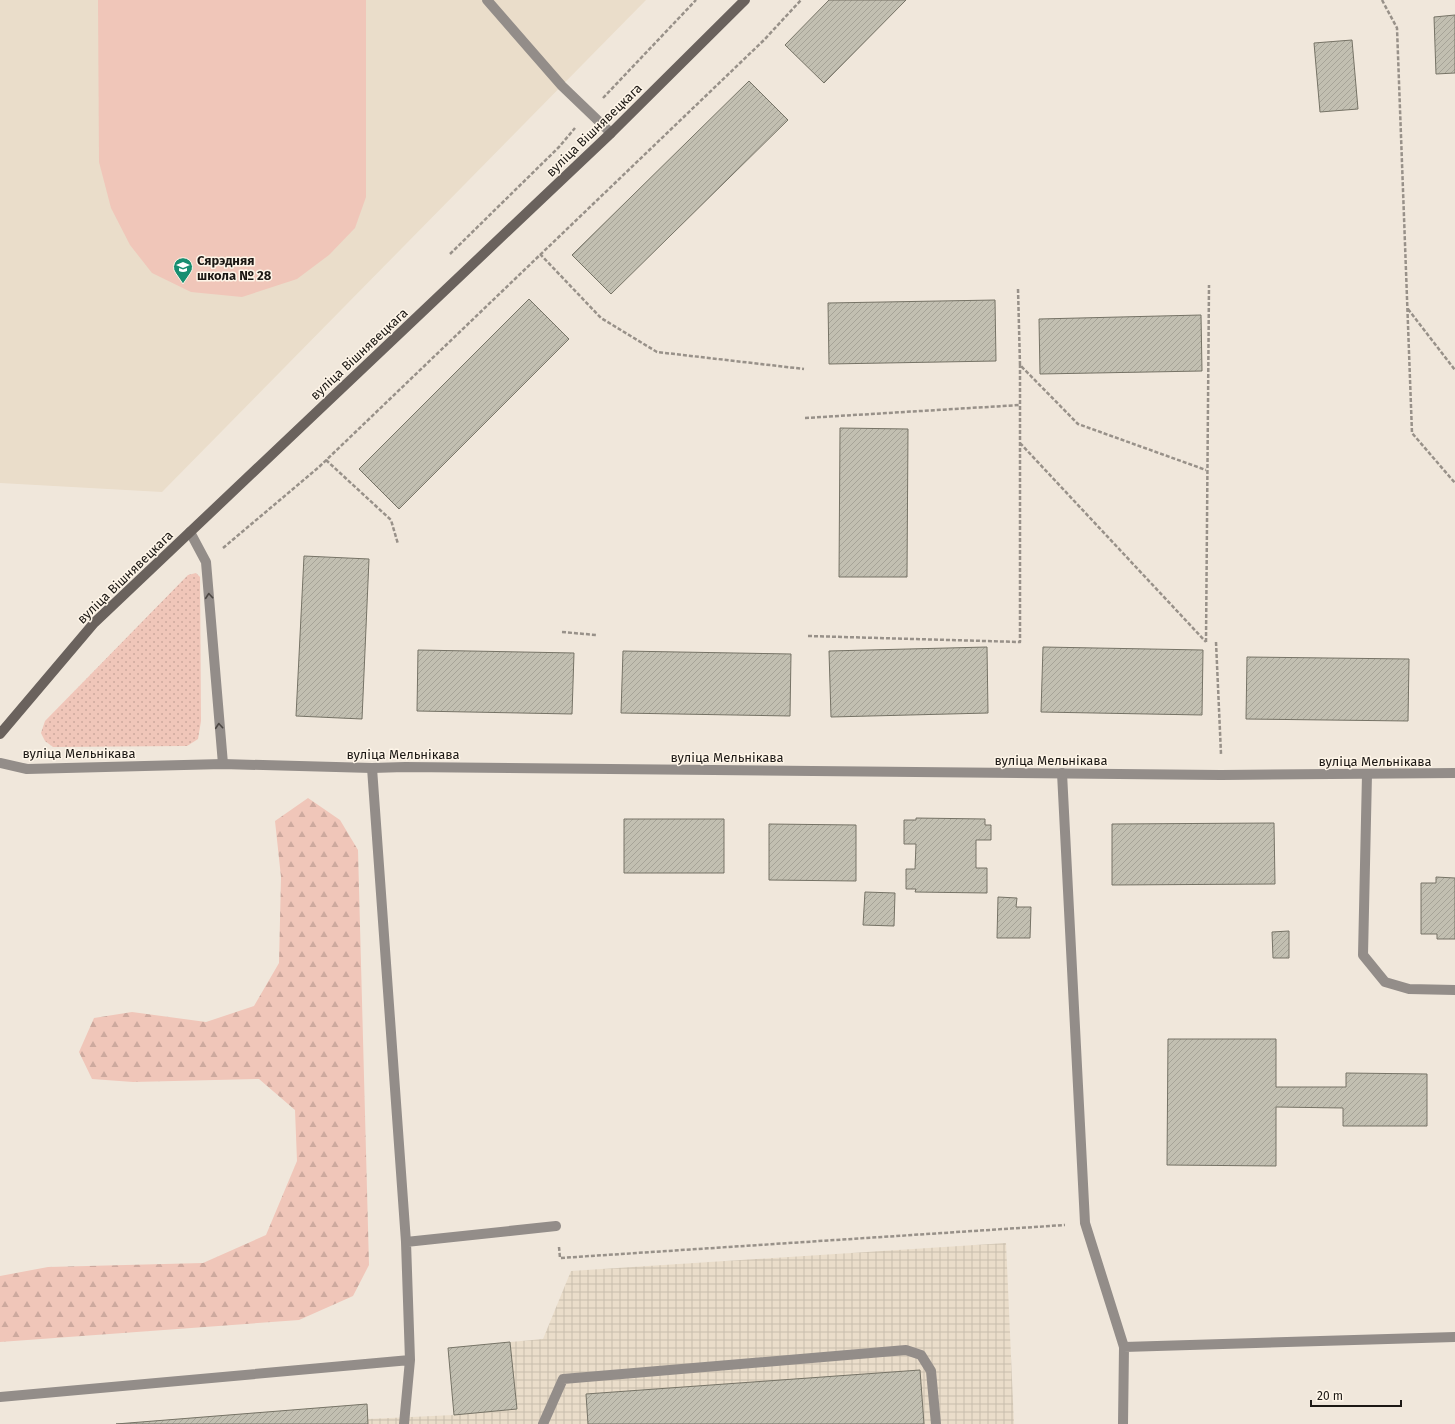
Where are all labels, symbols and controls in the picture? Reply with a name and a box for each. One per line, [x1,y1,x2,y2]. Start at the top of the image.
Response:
street label: вуліца Вішнявецкага [543,80,645,180]
place label: Сярэдняя школа № 28 [197,253,272,283]
school or university icon: Сярэдняя школа № 28 [172,256,194,284]
street label: вуліца Вішнявецкага [307,305,411,403]
street label: вуліца Вішнявецкага [74,527,176,627]
one-way arrow [204,593,213,599]
one-way arrow [215,722,224,729]
street label: вуліца Мельнікава [22,746,136,761]
street label: вуліца Мельнікава [346,747,460,762]
street label: вуліца Мельнікава [670,750,784,765]
street label: вуліца Мельнікава [994,753,1108,768]
street label: вуліца Мельнікава [1318,754,1432,769]
scale bar [1311,1382,1401,1408]
text: 20 m [1317,1389,1343,1403]

